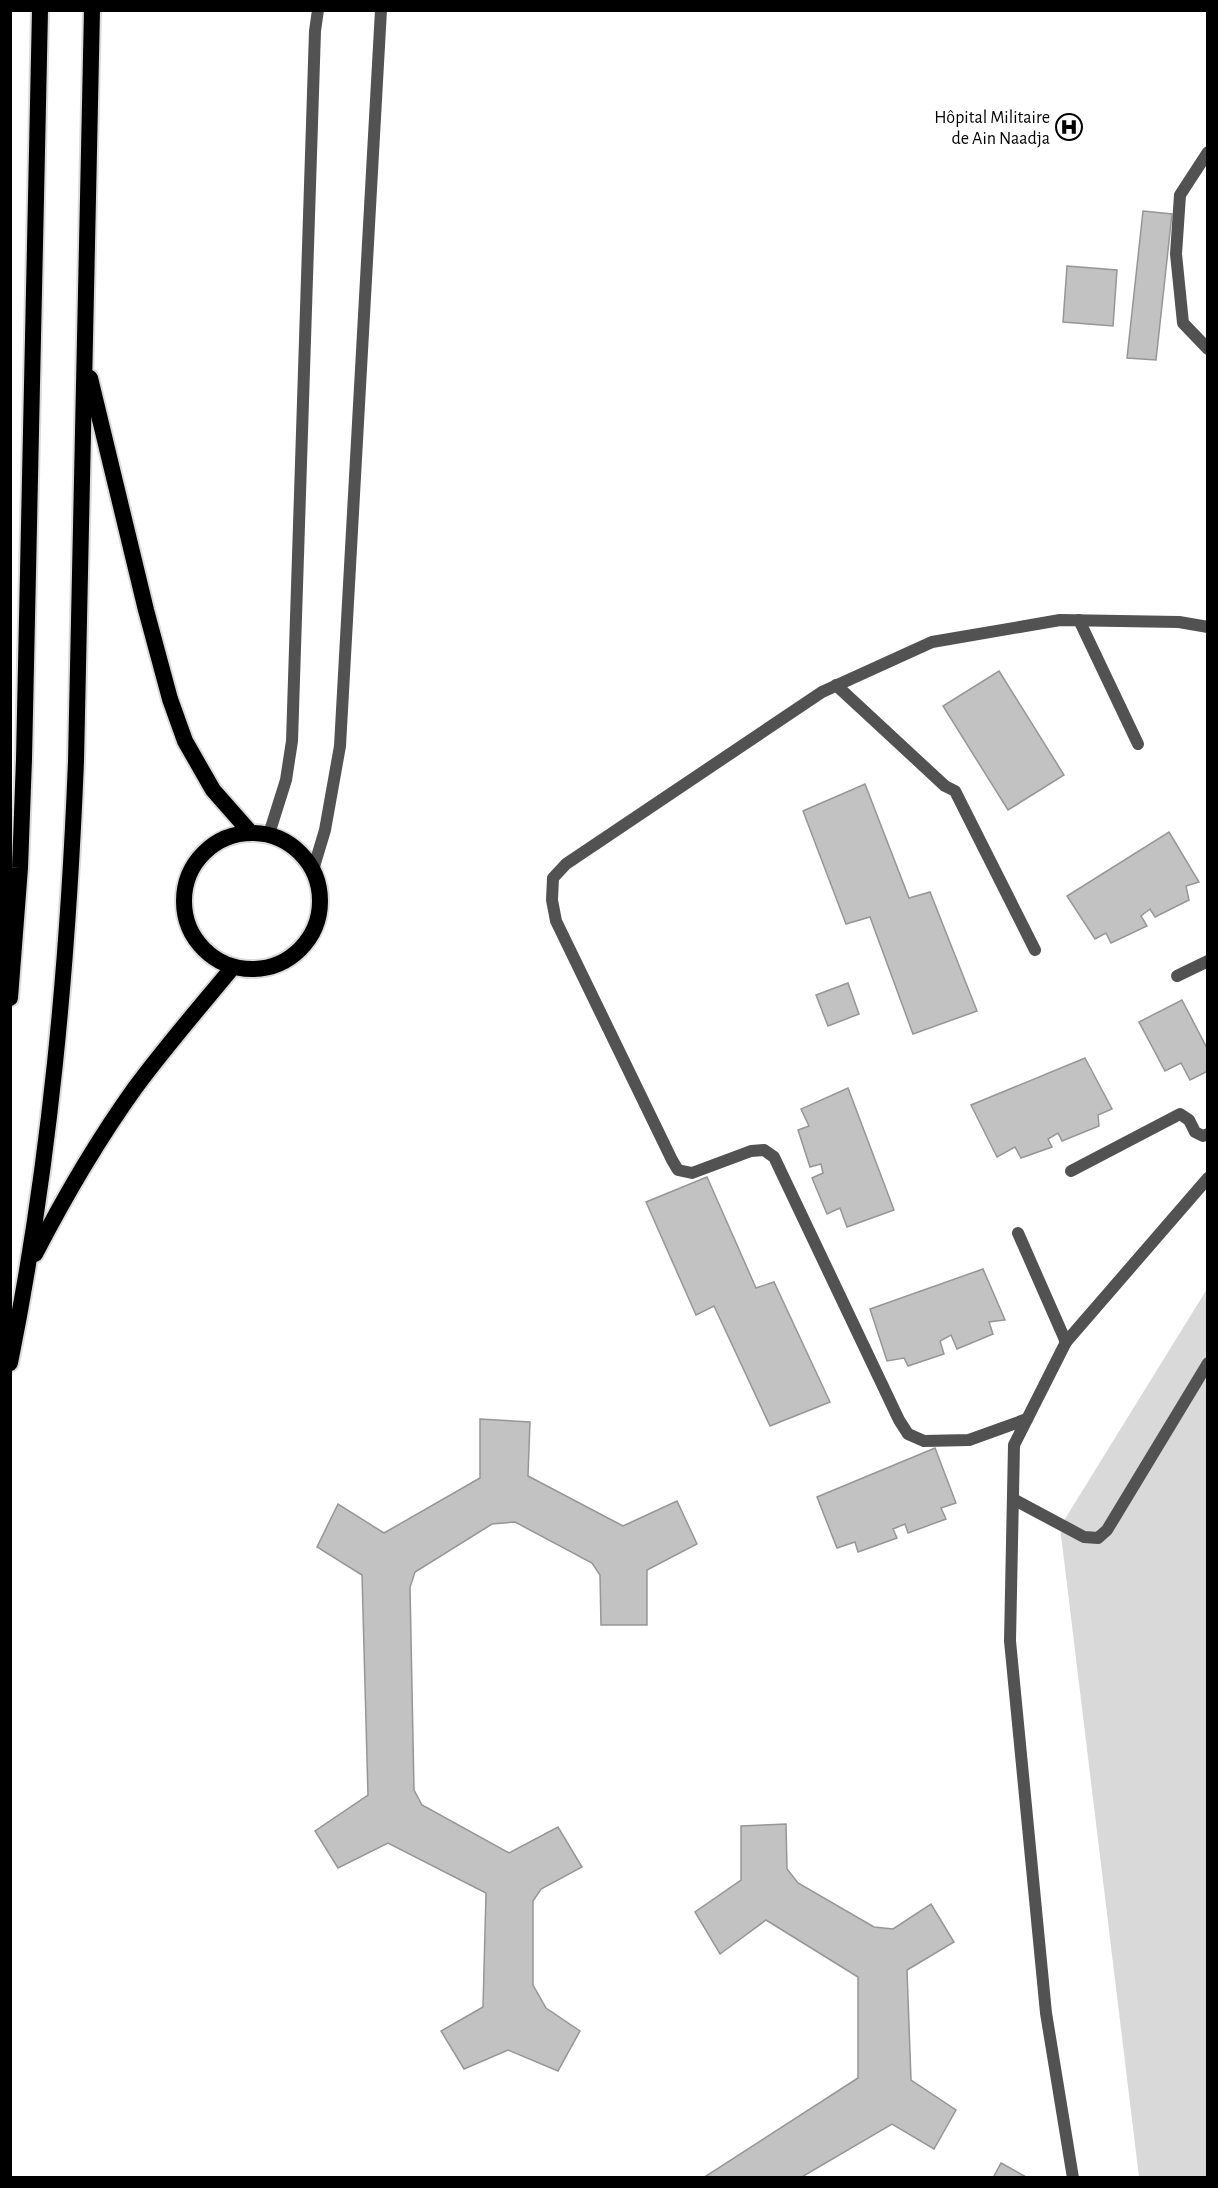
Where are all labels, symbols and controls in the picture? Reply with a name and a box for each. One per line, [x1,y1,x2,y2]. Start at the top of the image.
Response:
place label: Hôpital Militaire de Ain Naadja [934,109,1050,148]
hospital icon: Hôpital Militaire de Ain Naadja [1054,112,1084,142]

